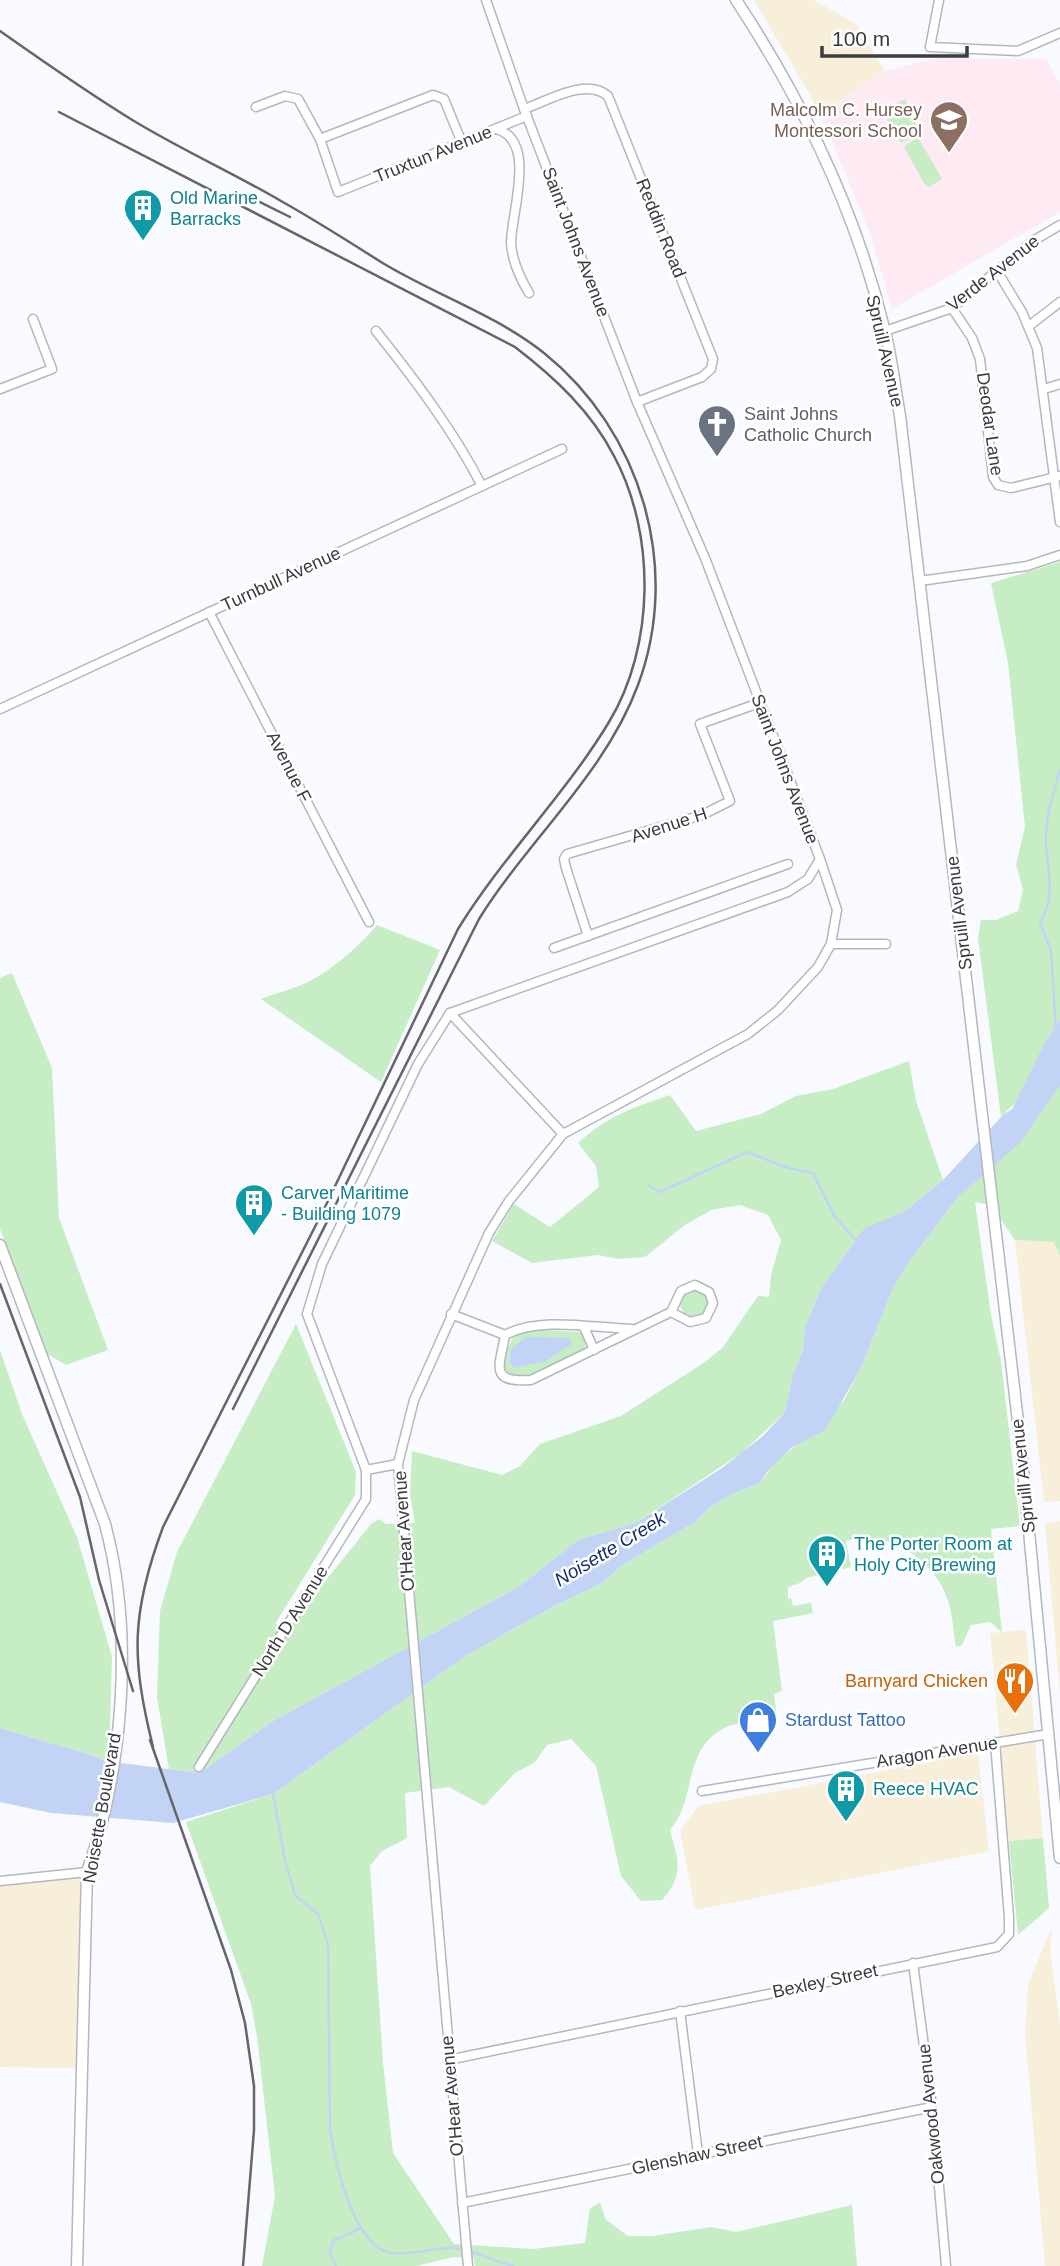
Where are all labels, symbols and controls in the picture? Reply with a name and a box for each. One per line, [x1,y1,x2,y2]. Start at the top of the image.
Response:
scale bar [822,14,967,58]
text: 100 m [832,27,890,50]
school or university icon: Malcolm C. Hursey Montessori School [928,99,970,154]
place label: Malcolm C. Hursey Montessori School [770,100,922,141]
street label: Truxtun Avenue [371,121,495,187]
street label: Saint Johns Avenue [538,164,614,320]
street label: Reddin Road [632,176,690,280]
building icon: Old Marine Barracks [122,187,164,242]
place label: Old Marine Barracks [170,188,258,229]
street label: Verde Avenue [943,231,1043,315]
street label: Spruill Avenue [862,293,908,409]
street label: Deodar Lane [973,371,1007,477]
church icon: Saint Johns Catholic Church [696,403,738,458]
place label: Saint Johns Catholic Church [744,404,872,445]
street label: Turnbull Avenue [218,543,344,615]
street label: Saint Johns Avenue [747,691,823,847]
street label: Avenue F [263,728,315,806]
street label: Avenue H [628,803,710,847]
street label: Spruill Avenue [942,855,976,971]
building icon: Carver Maritime - Building 1079 [233,1182,275,1237]
place label: Carver Maritime - Building 1079 [281,1183,409,1224]
street label: Spruill Avenue [1007,1418,1039,1534]
street label: O'Hear Avenue [390,1470,418,1592]
water label: Noisette Creek [551,1507,671,1590]
building icon: The Porter Room at Holy City Brewing [806,1533,848,1588]
place label: The Porter Room at Holy City Brewing [854,1534,1012,1575]
street label: North D Avenue [248,1562,332,1680]
restaurant icon: Barnyard Chicken [994,1660,1036,1715]
place label: Barnyard Chicken [845,1671,988,1691]
shop icon: Stardust Tattoo [737,1699,779,1754]
place label: Stardust Tattoo [785,1710,906,1730]
street label: Noisette Boulevard [79,1731,125,1885]
street label: Aragon Avenue [875,1733,999,1771]
building icon: Reece HVAC [825,1768,867,1823]
place label: Reece HVAC [873,1779,979,1799]
street label: Bexley Street [771,1960,879,2002]
street label: O'Hear Avenue [437,2035,467,2157]
street label: Oakwood Avenue [914,2043,948,2185]
street label: Glenshaw Street [630,2131,764,2179]

